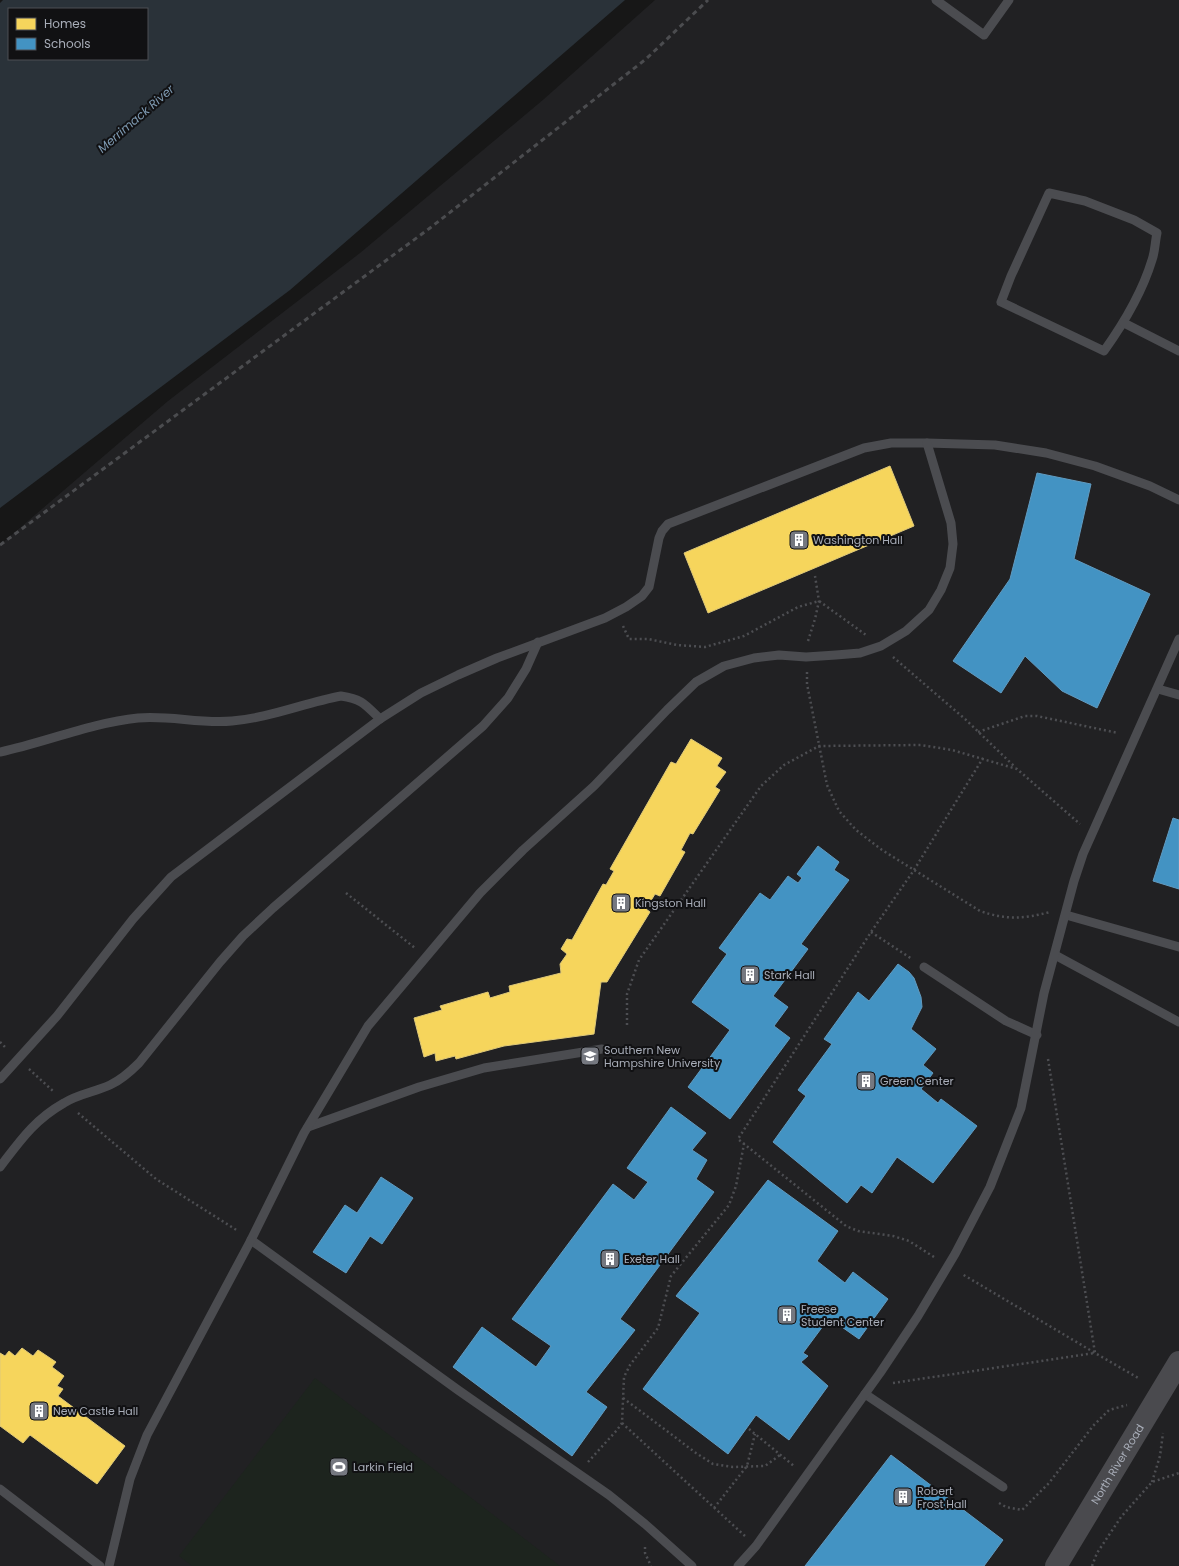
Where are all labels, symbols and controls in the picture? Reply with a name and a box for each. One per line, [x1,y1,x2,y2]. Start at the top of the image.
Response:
legend [8,8,148,60]
text: Homes [44,15,86,32]
text: Schools [44,35,91,52]
water label: Merrimack River [94,80,178,157]
building icon: Washington Hall [788,529,810,551]
place label: Washington Hall [813,532,903,548]
building icon: Kingston Hall [610,892,632,914]
place label: Kingston Hall [635,895,706,911]
building icon: Stark Hall [739,964,761,986]
place label: Stark Hall [764,967,815,983]
place label: Southern New Hampshire University [604,1042,721,1071]
school or university icon: Southern New Hampshire University [579,1045,601,1067]
building icon: Green Center [855,1070,877,1092]
place label: Green Center [880,1073,954,1089]
building icon: Exeter Hall [599,1248,621,1270]
place label: Exeter Hall [624,1251,680,1267]
place label: Freese Student Center [801,1301,884,1330]
building icon: Freese Student Center [776,1304,798,1326]
building icon: New Castle Hall [28,1400,50,1422]
place label: New Castle Hall [53,1403,138,1419]
street label: North River Road [1087,1421,1148,1507]
sports icon: Larkin Field [328,1456,350,1478]
place label: Larkin Field [353,1459,413,1475]
place label: Robert Frost Hall [917,1483,967,1512]
building icon: Robert Frost Hall [892,1486,914,1508]

